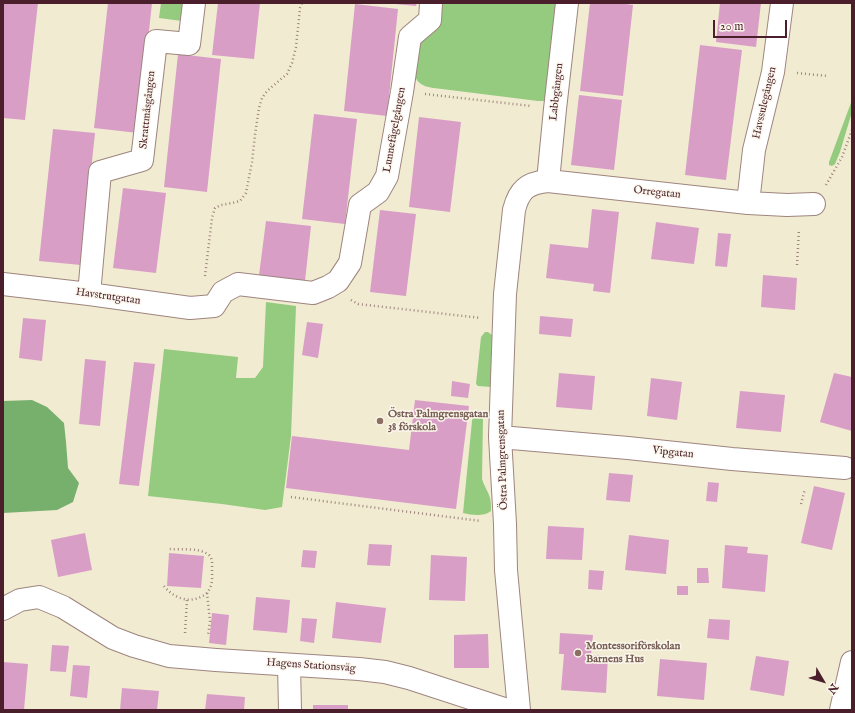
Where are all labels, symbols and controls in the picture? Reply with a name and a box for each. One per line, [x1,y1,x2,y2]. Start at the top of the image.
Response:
scale bar [715,12,789,38]
text: 20 m [720,19,743,34]
street label: Labbgången [547,63,567,121]
street label: Havssulegången [750,66,780,140]
street label: Skrattmåsgången [137,70,159,150]
street label: Lunnefågelgången [381,86,409,174]
street label: Orregatan [633,184,681,202]
street label: Havstrutgatan [75,286,141,308]
place label: Östra Palmgrensgatan 38 förskola [388,408,488,434]
street label: Östra Palmgrensgatan [495,410,511,510]
marker: Östra Palmgrensgatan 38 förskola [375,416,385,426]
street label: Vipgatan [652,444,694,462]
place label: Montessoriförskolan Barnens Hus [586,640,680,666]
marker: Montessoriförskolan Barnens Hus [573,648,583,658]
street label: Hagens Stationsväg [266,656,356,676]
north arrow [803,661,843,701]
text: N [824,680,841,696]

